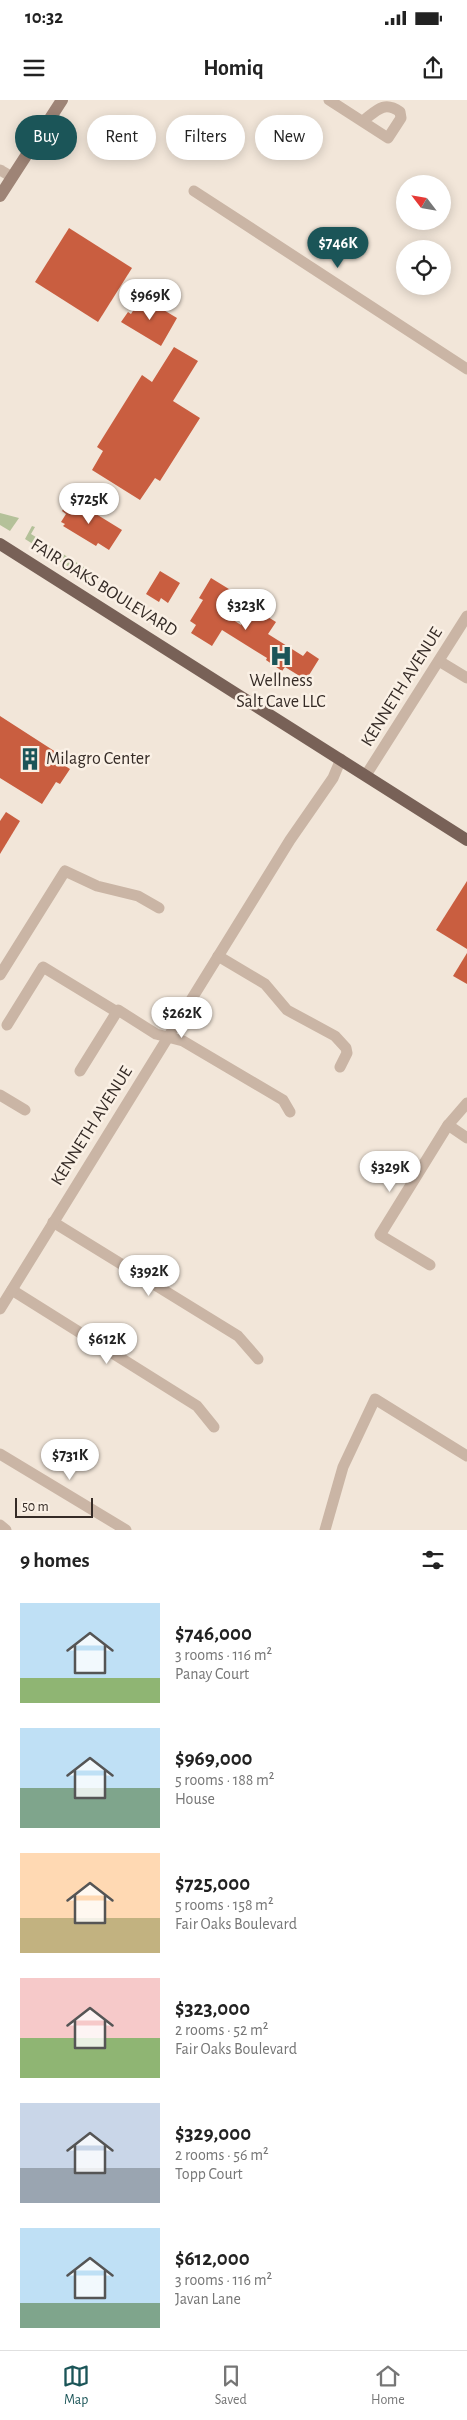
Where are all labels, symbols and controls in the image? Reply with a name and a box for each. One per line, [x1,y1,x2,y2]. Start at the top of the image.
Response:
text: 10:32 [25,8,63,27]
icon: menu [20,54,48,82]
icon: share [419,54,447,82]
text: Homiq [203,57,264,79]
chip: Buy [15,115,77,160]
chip: Rent [87,115,156,160]
chip: Filters [166,115,245,160]
chip: New [255,115,323,160]
north arrow [396,175,451,230]
map controls [396,175,451,295]
pin: $746K [303,226,373,269]
text: $746K [318,235,358,251]
button: locate [396,240,451,295]
pin: $969K [115,278,185,321]
text: $969K [130,287,170,303]
pin: $725K [54,482,124,525]
text: $725K [70,491,108,507]
street label: FAIR OAKS BOULEVARD [28,536,180,640]
pin: $323K [211,588,281,631]
text: $323K [227,597,265,613]
street label: KENNETH AVENUE [358,624,446,750]
hospital icon: Wellness Salt Cave LLC [268,643,294,669]
place label: Wellness Salt Cave LLC [236,672,326,711]
building icon: Milagro Center [17,746,43,772]
place label: Milagro Center [46,750,150,768]
pin: $262K [147,996,217,1039]
text: $262K [162,1005,202,1021]
street label: KENNETH AVENUE [48,1063,136,1189]
pin: $329K [355,1150,425,1193]
text: $329K [371,1159,409,1175]
pin: $392K [114,1254,184,1297]
text: $392K [130,1263,168,1279]
pin: $612K [72,1322,142,1365]
text: $612K [88,1331,126,1347]
pin: $731K [35,1438,105,1481]
text: $731K [52,1447,88,1463]
scale bar [15,1495,92,1518]
text: 50 m [22,1500,49,1514]
icon: filters [419,1546,447,1574]
text: 9 homes [20,1550,90,1571]
icon: home [60,1623,120,1683]
text: $746,000 [175,1623,252,1644]
text: 3 rooms · 116 m² [175,1647,272,1663]
text: Panay Court [175,1666,249,1682]
icon: home [60,1748,120,1808]
text: $969,000 [175,1748,253,1769]
text: 5 rooms · 188 m² [175,1772,274,1788]
text: House [175,1791,215,1807]
icon: home [60,1873,120,1933]
text: $725,000 [175,1873,250,1894]
text: 5 rooms · 158 m² [175,1897,274,1913]
text: Fair Oaks Boulevard [175,1916,297,1932]
icon: home [60,1998,120,2058]
text: $323,000 [175,1998,250,2019]
text: 2 rooms · 52 m² [175,2022,268,2038]
text: Fair Oaks Boulevard [175,2041,297,2057]
icon: home [60,2123,120,2183]
text: $329,000 [175,2123,251,2144]
text: 2 rooms · 56 m² [175,2147,269,2163]
text: Topp Court [175,2166,243,2182]
icon: home [60,2248,120,2308]
text: $612,000 [175,2248,250,2269]
text: 3 rooms · 116 m² [175,2272,272,2288]
text: Javan Lane [175,2291,241,2307]
tab: Map [62,2362,90,2409]
tab: Saved [215,2362,247,2409]
tab: Home [371,2362,405,2409]

